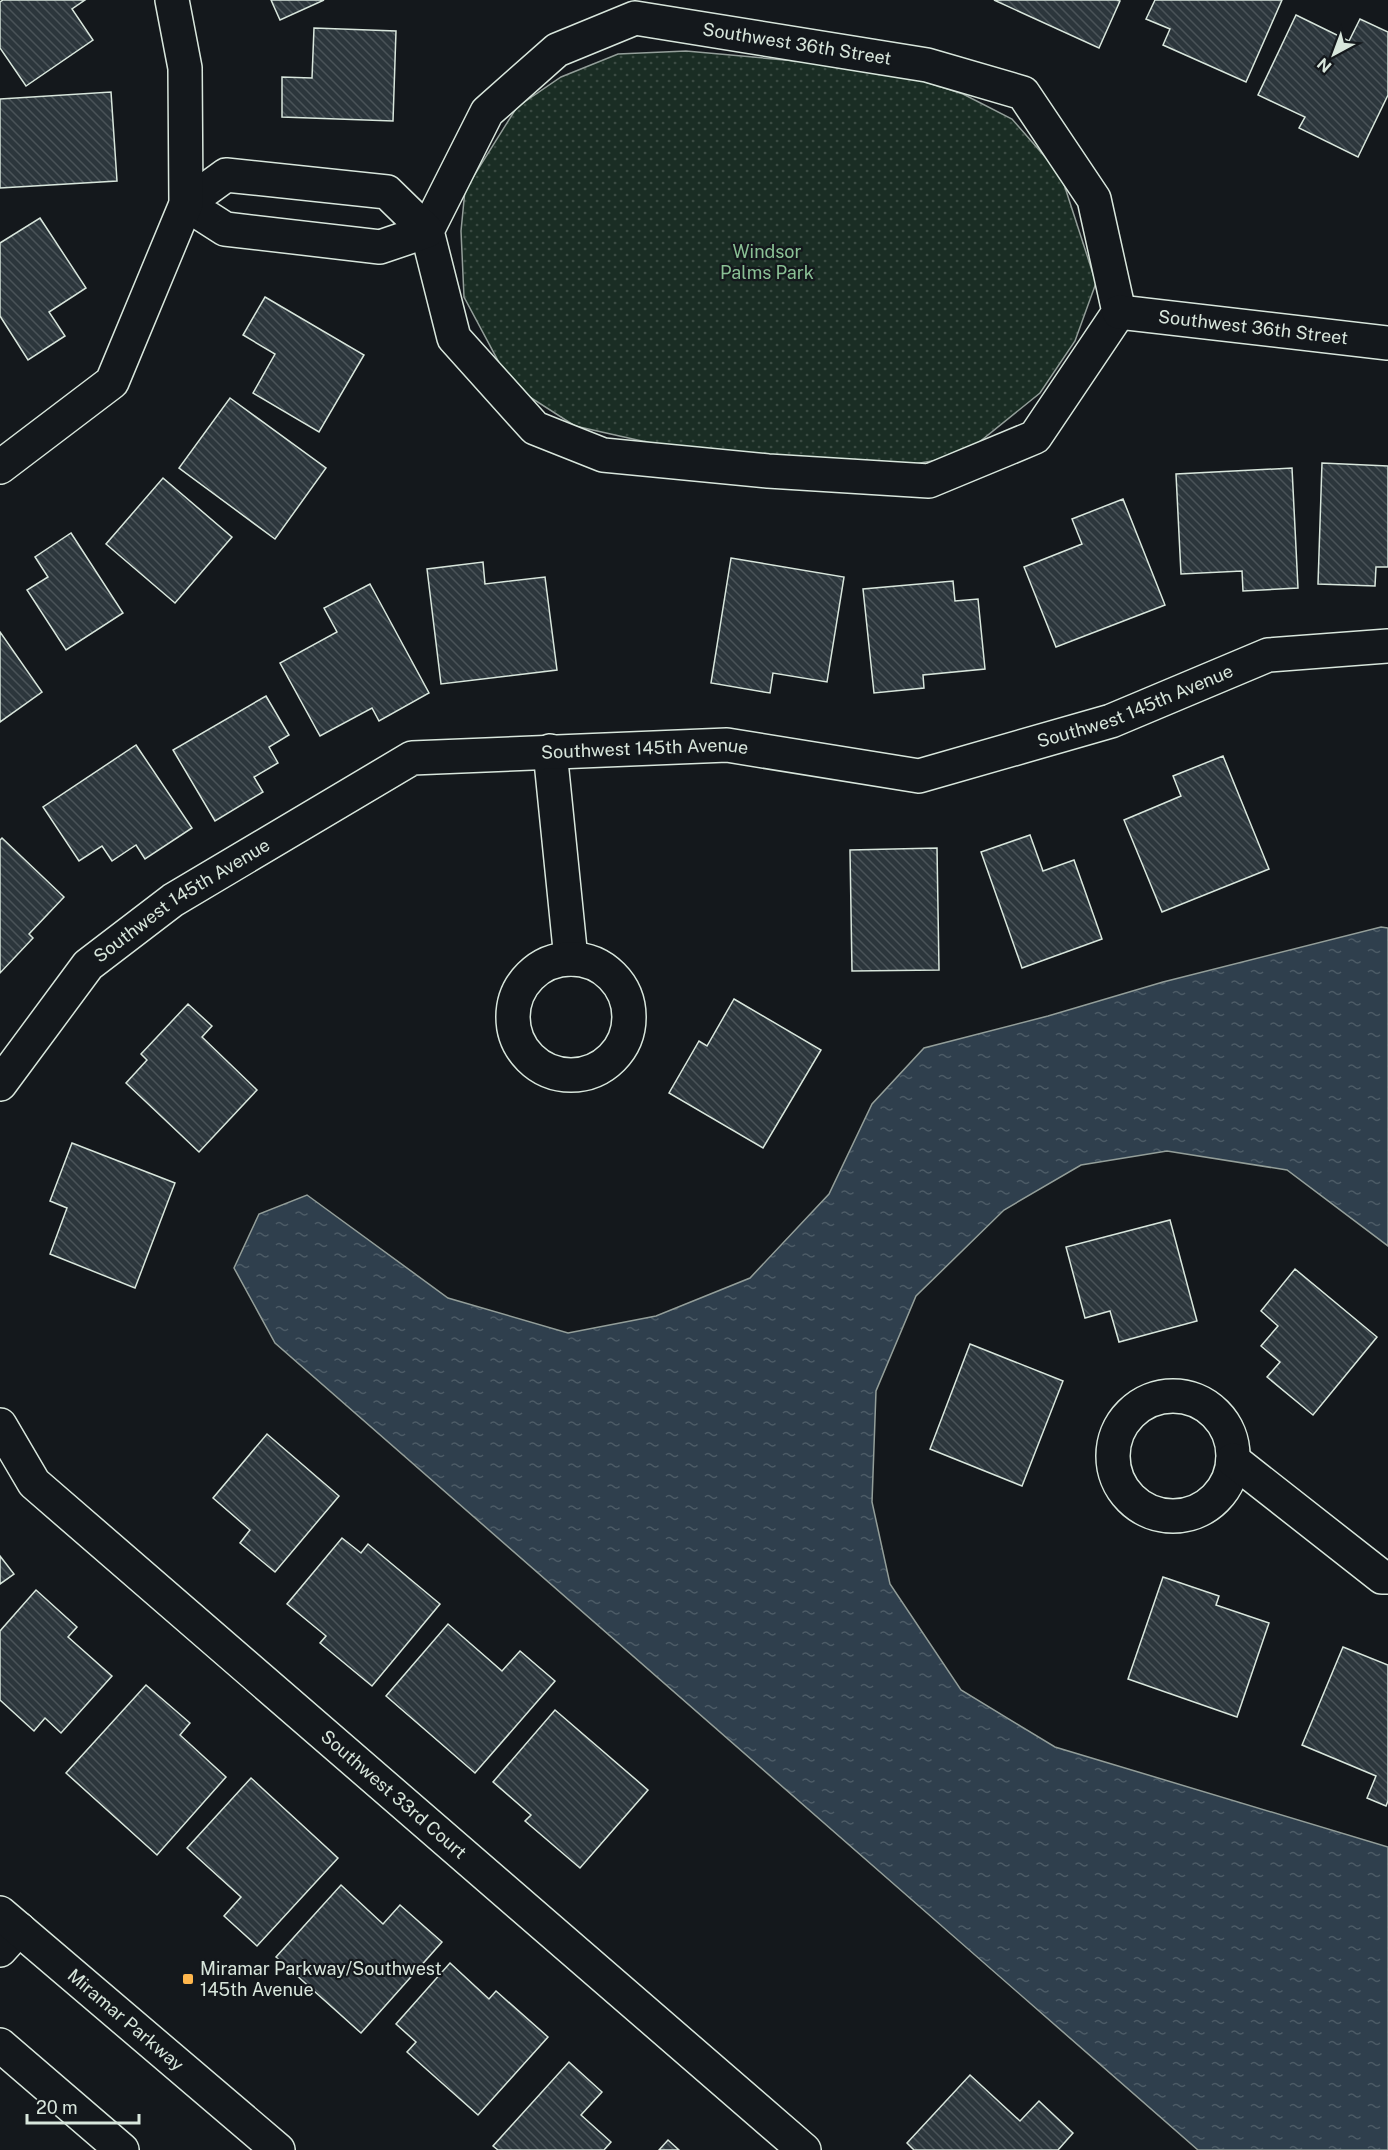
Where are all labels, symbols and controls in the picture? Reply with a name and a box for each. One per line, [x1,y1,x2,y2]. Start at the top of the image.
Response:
street label: Southwest 36th Street [701,18,893,69]
north arrow [1304,24,1364,84]
text: N [1314,54,1335,76]
park label: Windsor Palms Park [720,241,814,283]
street label: Southwest 36th Street [1157,306,1349,348]
street label: Southwest 145th Avenue [1035,660,1236,752]
street label: Southwest 145th Avenue [541,734,750,763]
street label: Southwest 145th Avenue [89,834,273,967]
street label: Southwest 33rd Court [317,1725,471,1863]
place label: Miramar Parkway/Southwest 145th Avenue [200,1958,442,2000]
street label: Miramar Parkway [64,1964,189,2075]
marker: Miramar Parkway/Southwest 145th Avenue [181,1972,195,1986]
scale bar [27,2087,140,2125]
text: 20 m [36,2097,78,2118]

